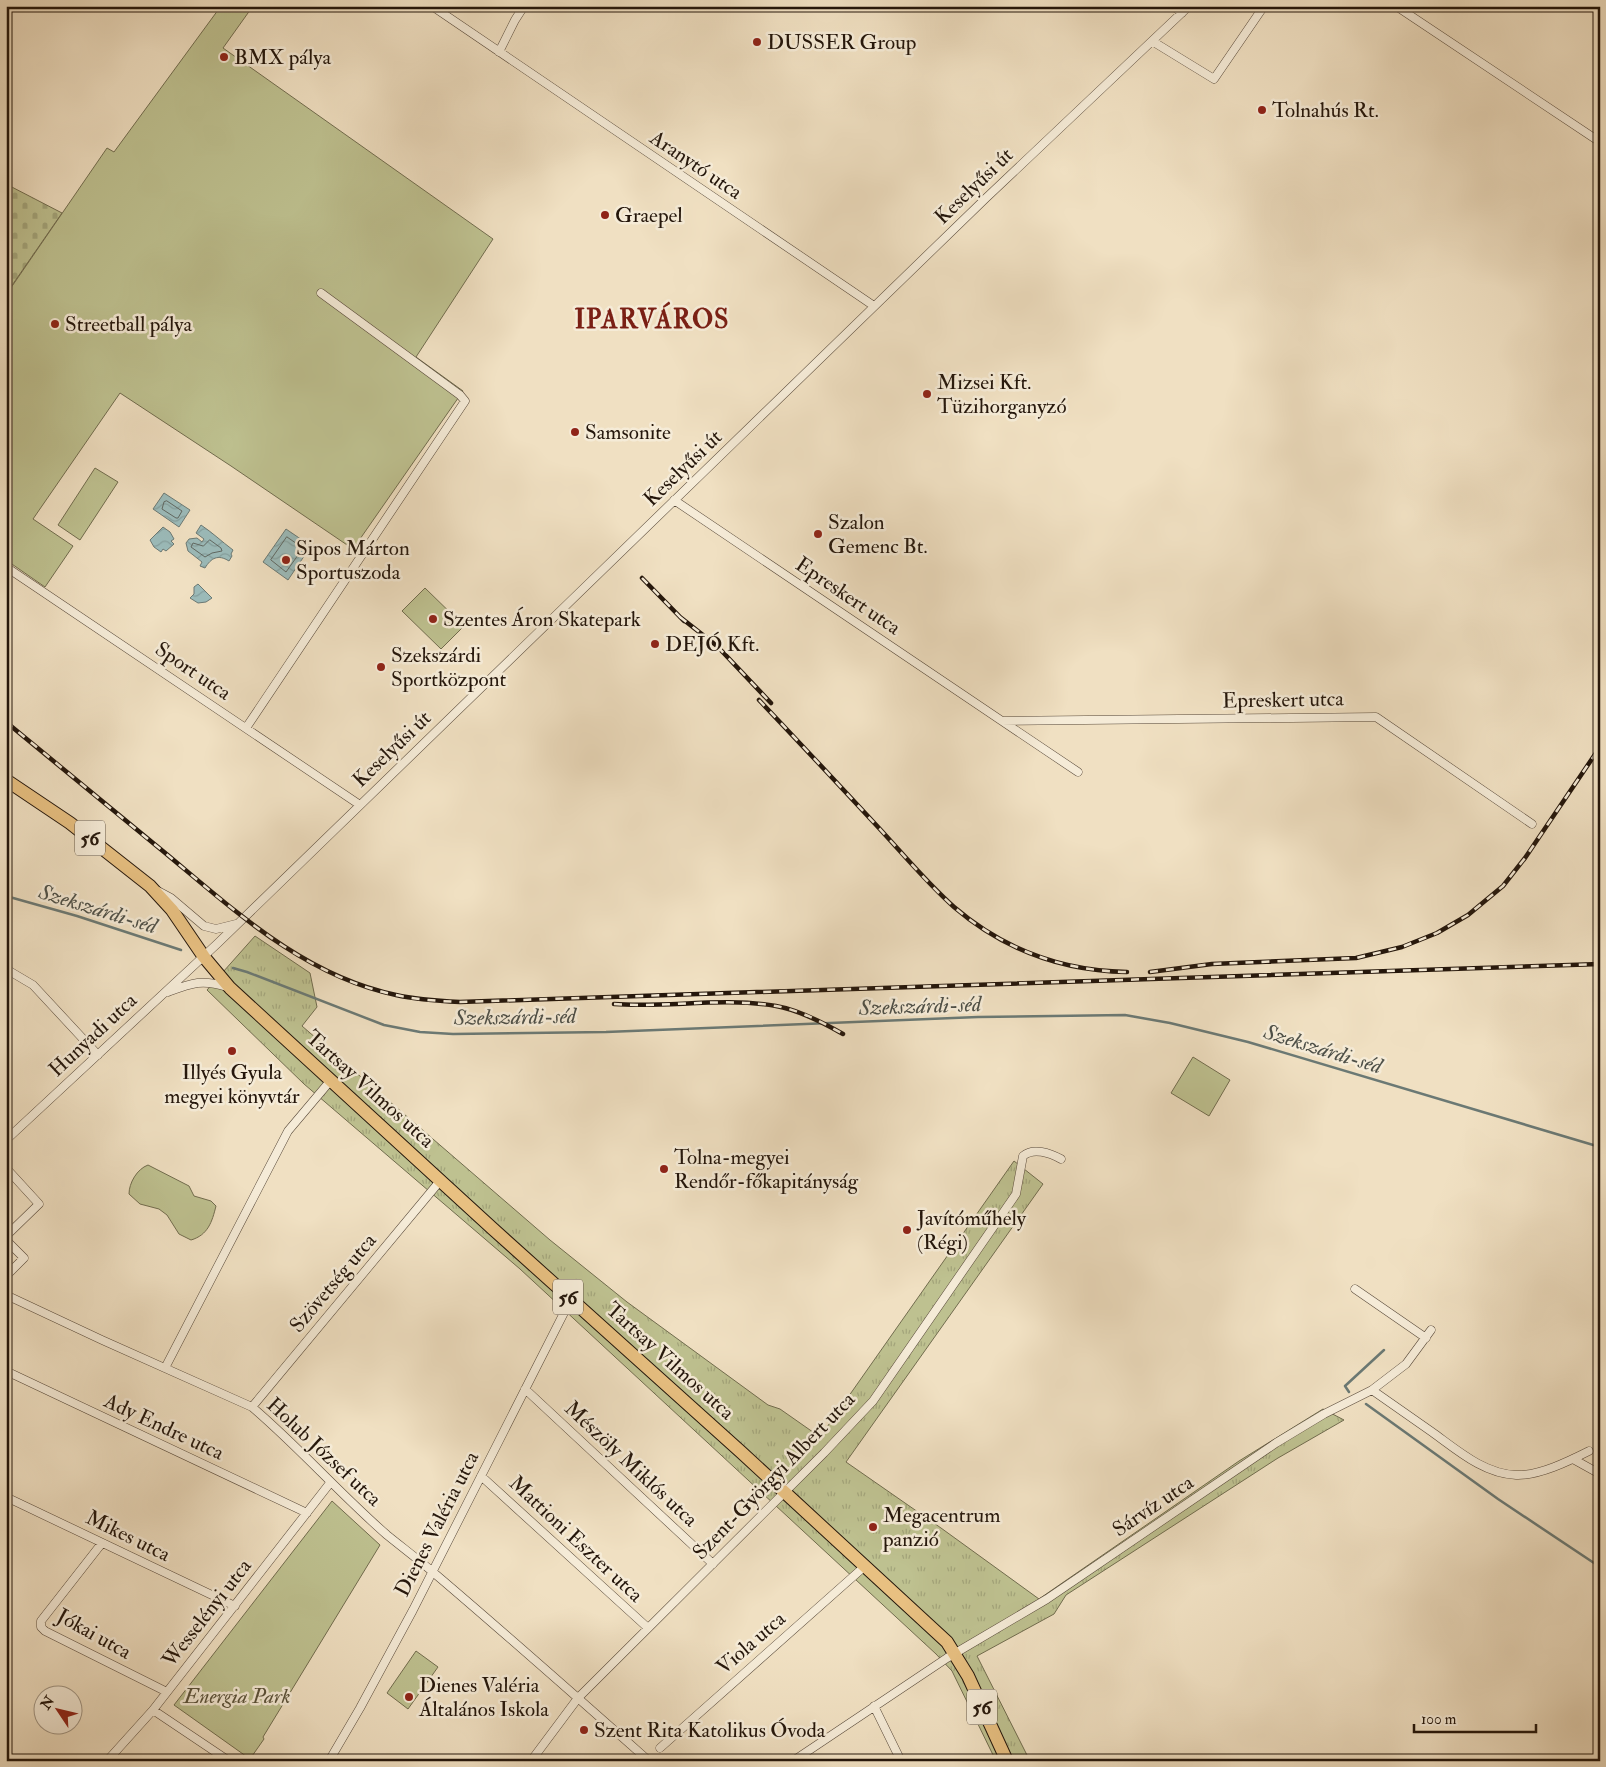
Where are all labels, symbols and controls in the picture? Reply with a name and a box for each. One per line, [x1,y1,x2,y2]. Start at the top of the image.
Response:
place label: DUSSER Group [767,29,916,56]
marker: DUSSER Group [751,36,763,48]
place label: BMX pálya [234,44,331,71]
marker: BMX pálya [218,51,230,63]
place label: Tolnahús Rt. [1272,97,1379,124]
marker: Tolnahús Rt. [1256,104,1268,116]
street label: Aranytó utca [644,124,748,206]
street label: Keselyűsi út [929,142,1019,230]
place label: Graepel [615,202,683,229]
marker: Graepel [599,209,611,221]
district label: IPARVÁROS [574,301,730,336]
place label: Streetball pálya [65,311,192,338]
marker: Streetball pálya [49,318,61,330]
place label: Mizsei Kft. Tüzihorganyzó [937,369,1067,420]
marker: Mizsei Kft. Tüzihorganyzó [921,388,933,400]
place label: Samsonite [585,419,671,446]
street label: Keselyűsi út [638,424,728,512]
marker: Samsonite [569,426,581,438]
place label: Szalon Gemenc Bt. [828,509,928,560]
marker: Szalon Gemenc Bt. [812,528,824,540]
place label: Sipos Márton Sportuszoda [296,535,410,586]
street label: Epreskert utca [790,551,906,641]
marker: Sipos Márton Sportuszoda [280,554,292,566]
place label: Szentes Áron Skatepark [443,606,641,633]
marker: Szentes Áron Skatepark [427,613,439,625]
place label: DEJÓ Kft. [665,631,759,658]
street label: Sport utca [150,636,237,706]
marker: DEJÓ Kft. [649,638,661,650]
place label: Szekszárdi Sportközpont [391,642,506,693]
marker: Szekszárdi Sportközpont [375,661,387,673]
street label: Epreskert utca [1222,685,1344,715]
street label: Keselyűsi út [347,705,437,793]
road number: 56 [75,820,105,856]
water label: Szekszárdi-séd [34,877,162,941]
street label: Hunyadi utca [43,987,143,1083]
water label: Szekszárdi-séd [857,990,983,1022]
water label: Szekszárdi-séd [453,1002,578,1032]
water label: Szekszárdi-séd [1259,1017,1387,1081]
street label: Tartsay Vilmos utca [300,1024,440,1154]
marker: Illyés Gyula megyei könyvtár [226,1045,238,1057]
place label: Illyés Gyula megyei könyvtár [164,1059,300,1110]
place label: Tolna-megyei Rendőr-főkapitányság [674,1144,859,1195]
marker: Tolna-megyei Rendőr-főkapitányság [658,1163,670,1175]
place label: Javítóműhely (Régi) [916,1205,1027,1256]
marker: Javítóműhely (Régi) [901,1224,913,1236]
street label: Szövetség utca [284,1227,383,1338]
road number: 56 [553,1280,583,1314]
street label: Tartsay Vilmos utca [600,1296,740,1426]
street label: Szent-Györgyi Albert utca [687,1386,861,1566]
street label: Ady Endre utca [99,1387,229,1467]
street label: Holub József utca [261,1392,388,1513]
street label: Mészöly Miklós utca [559,1395,704,1533]
street label: Dienes Valéria utca [389,1446,485,1601]
street label: Sárvíz utca [1107,1469,1199,1543]
street label: Mattioni Eszter utca [503,1470,649,1608]
place label: Megacentrum panzió [882,1502,1000,1553]
street label: Mikes utca [81,1504,175,1568]
marker: Megacentrum panzió [867,1521,879,1533]
street label: Wesselényi utca [156,1553,258,1673]
street label: Jókai utca [51,1602,136,1666]
street label: Viola utca [711,1605,792,1681]
place label: Dienes Valéria Általános Iskola [418,1672,549,1723]
park label: Energia Park [181,1683,291,1710]
north arrow [32,1684,82,1734]
road number: 56 [967,1690,997,1724]
marker: Dienes Valéria Általános Iskola [403,1691,415,1703]
text: N [37,1692,59,1714]
scale bar [1414,1702,1536,1734]
text: 100 m [1421,1710,1457,1729]
place label: Szent Rita Katolikus Óvoda [594,1717,826,1744]
marker: Szent Rita Katolikus Óvoda [578,1724,590,1736]

